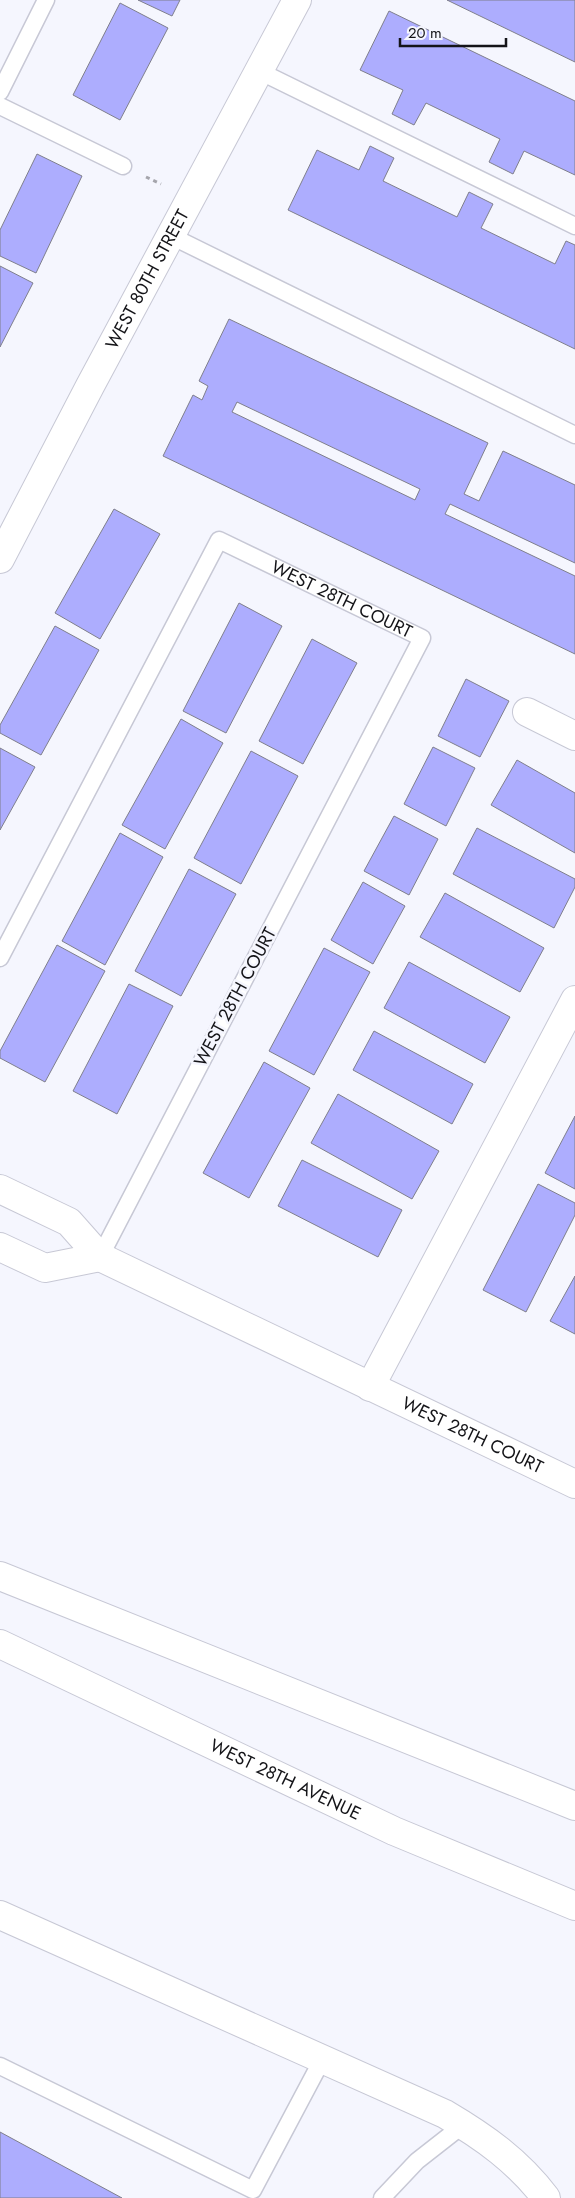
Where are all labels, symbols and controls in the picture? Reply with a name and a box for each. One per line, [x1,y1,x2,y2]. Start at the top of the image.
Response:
scale bar [400,15,506,47]
text: 20 m [408,22,442,44]
street label: WEST 80TH STREET [99,204,196,354]
street label: WEST 28TH COURT [267,554,417,645]
street label: WEST 28TH COURT [187,922,283,1071]
street label: WEST 28TH COURT [397,1390,548,1480]
street label: WEST 28TH AVENUE [206,1732,365,1827]

